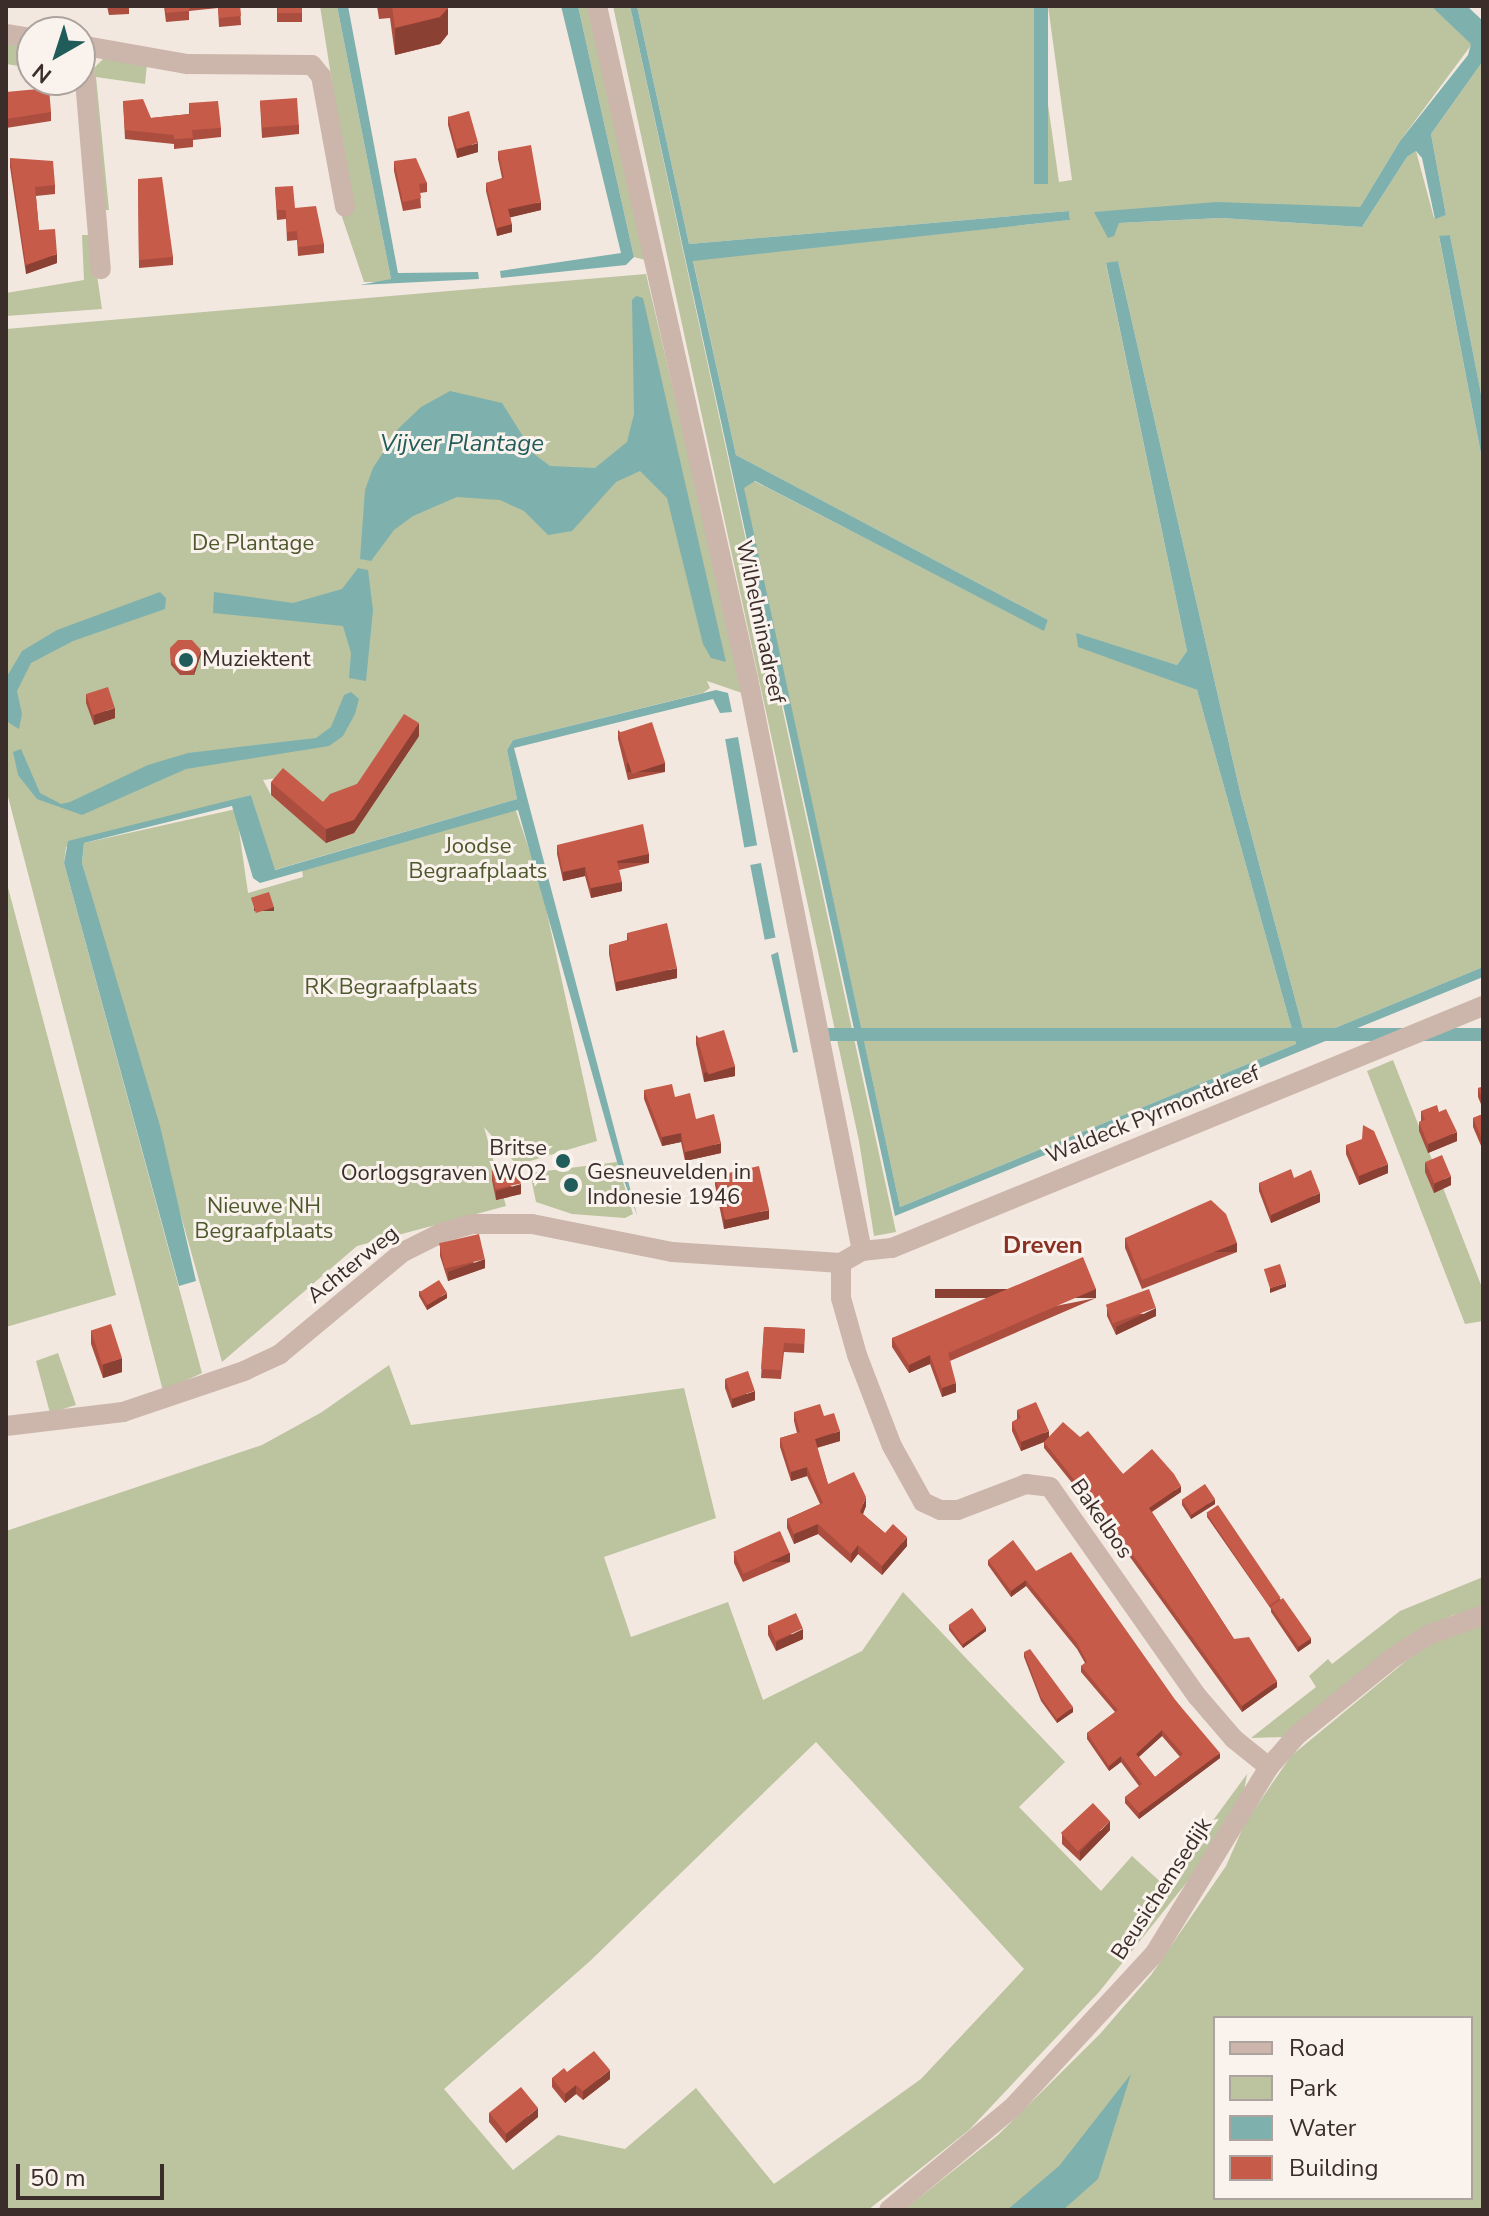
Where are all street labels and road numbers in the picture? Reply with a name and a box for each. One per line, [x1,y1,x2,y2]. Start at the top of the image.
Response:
street label: Wilhelminadreef [730,538,790,706]
street label: Waldeck Pyrmontdreef [1042,1060,1264,1170]
street label: Achterweg [302,1220,404,1310]
street label: Bakelbos [1064,1474,1138,1564]
street label: Beusichemsedijk [1106,1813,1218,1965]

